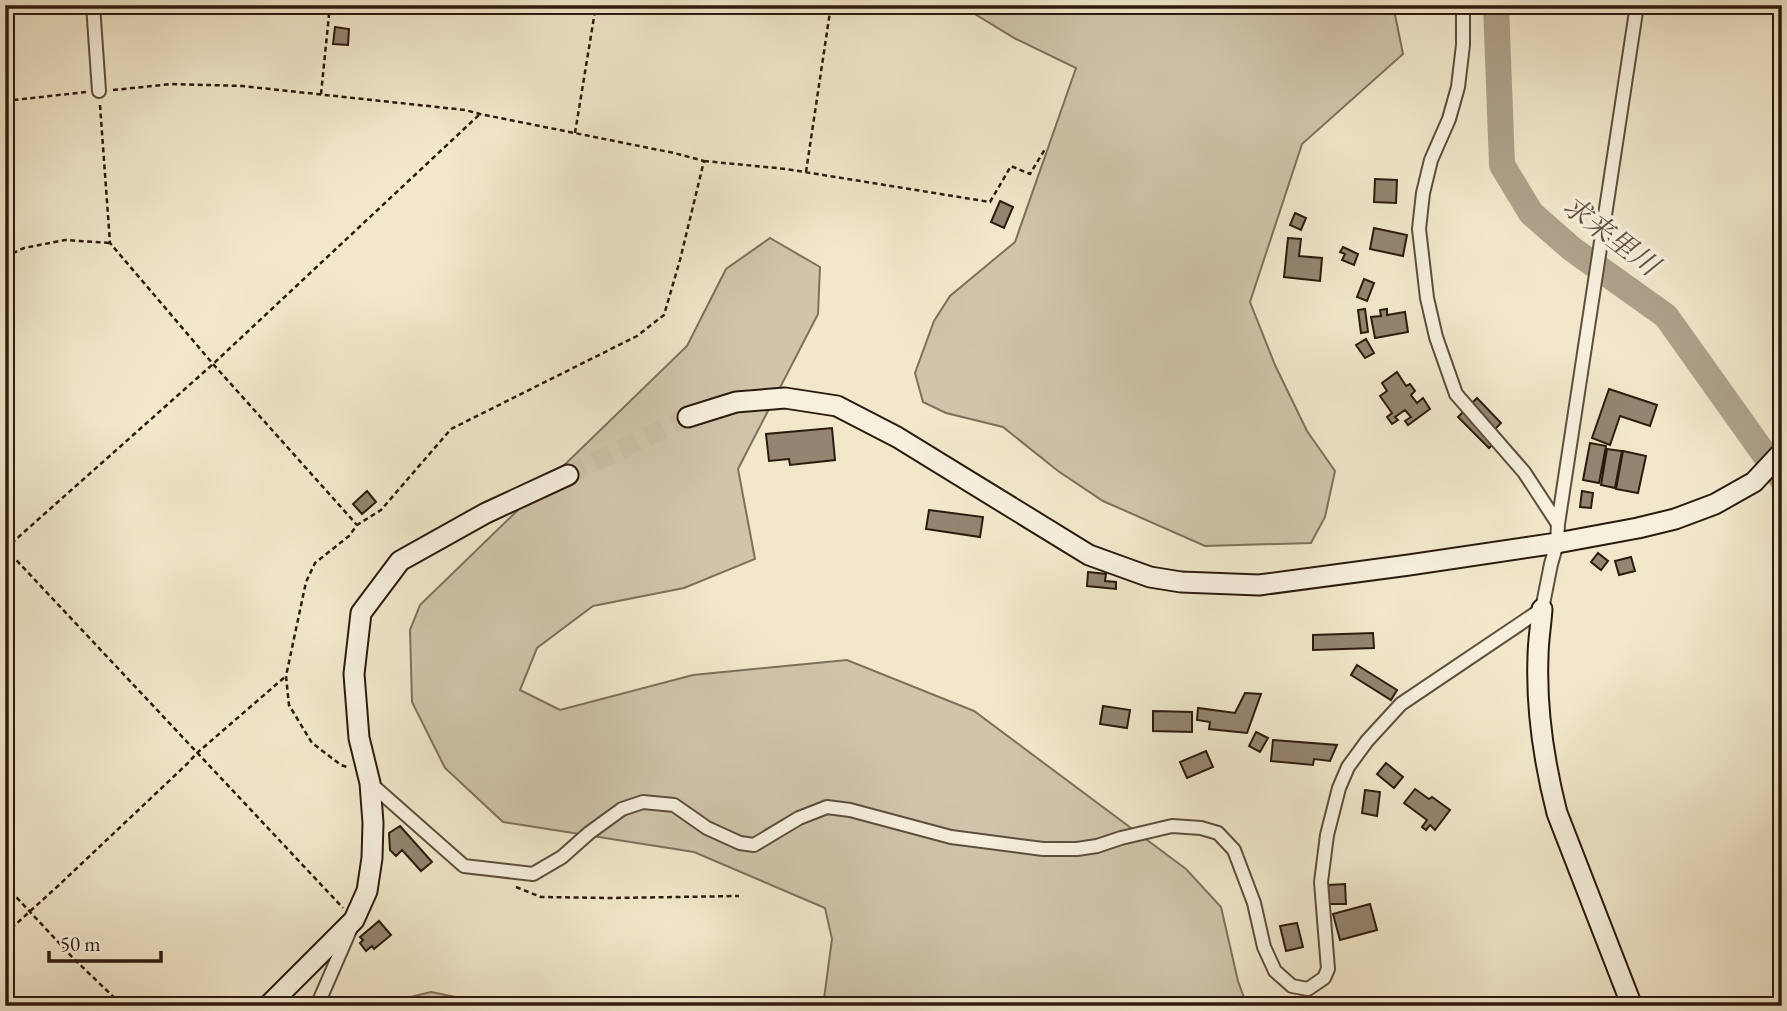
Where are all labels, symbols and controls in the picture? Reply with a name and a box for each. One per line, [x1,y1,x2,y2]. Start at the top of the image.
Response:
water label: 求来里川 [1555,187,1669,285]
scale bar [49,920,161,964]
text: 50 m [60,930,101,957]

